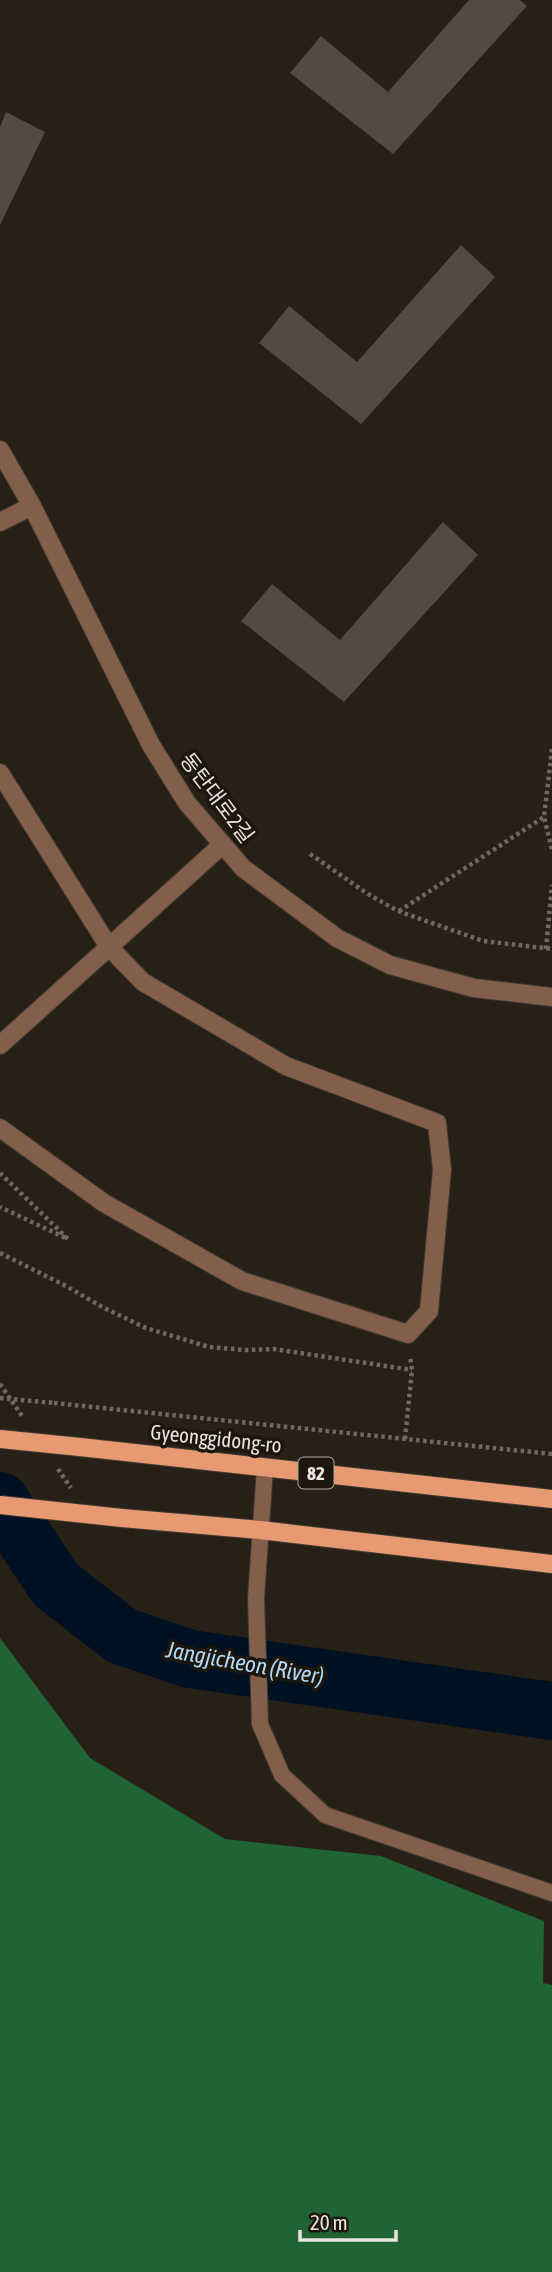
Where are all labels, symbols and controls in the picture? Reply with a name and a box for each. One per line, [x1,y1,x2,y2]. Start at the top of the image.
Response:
street label: 동탄대로2길 [176,748,259,847]
street label: Gyeonggidong-ro [149,1419,283,1457]
road number: 82 [298,1457,334,1488]
water label: Jangjicheon (River) [163,1636,326,1690]
scale bar [300,2198,396,2242]
text: 20 m [310,2210,348,2234]

